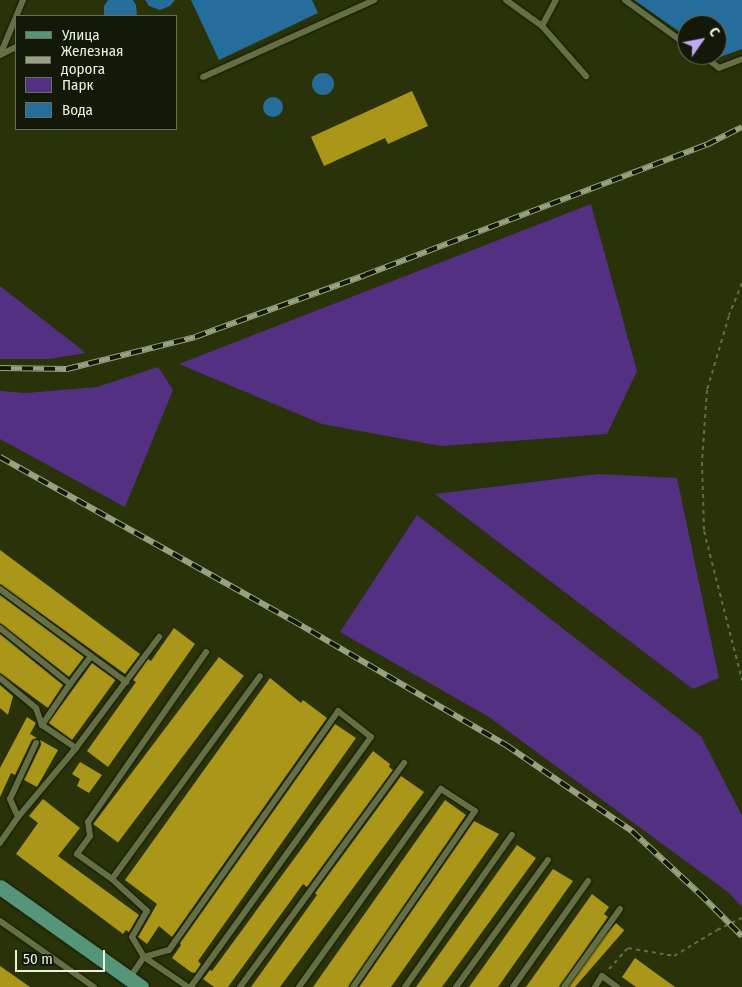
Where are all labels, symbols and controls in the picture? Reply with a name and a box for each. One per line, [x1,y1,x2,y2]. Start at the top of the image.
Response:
legend [15,15,178,130]
north arrow [677,15,727,65]
text: С [705,24,723,40]
text: Улица [62,26,100,44]
text: Железная дорога [61,42,123,78]
text: Парк [62,76,93,94]
text: Вода [62,101,93,119]
scale bar [18,940,108,972]
text: 50 m [23,950,53,968]

